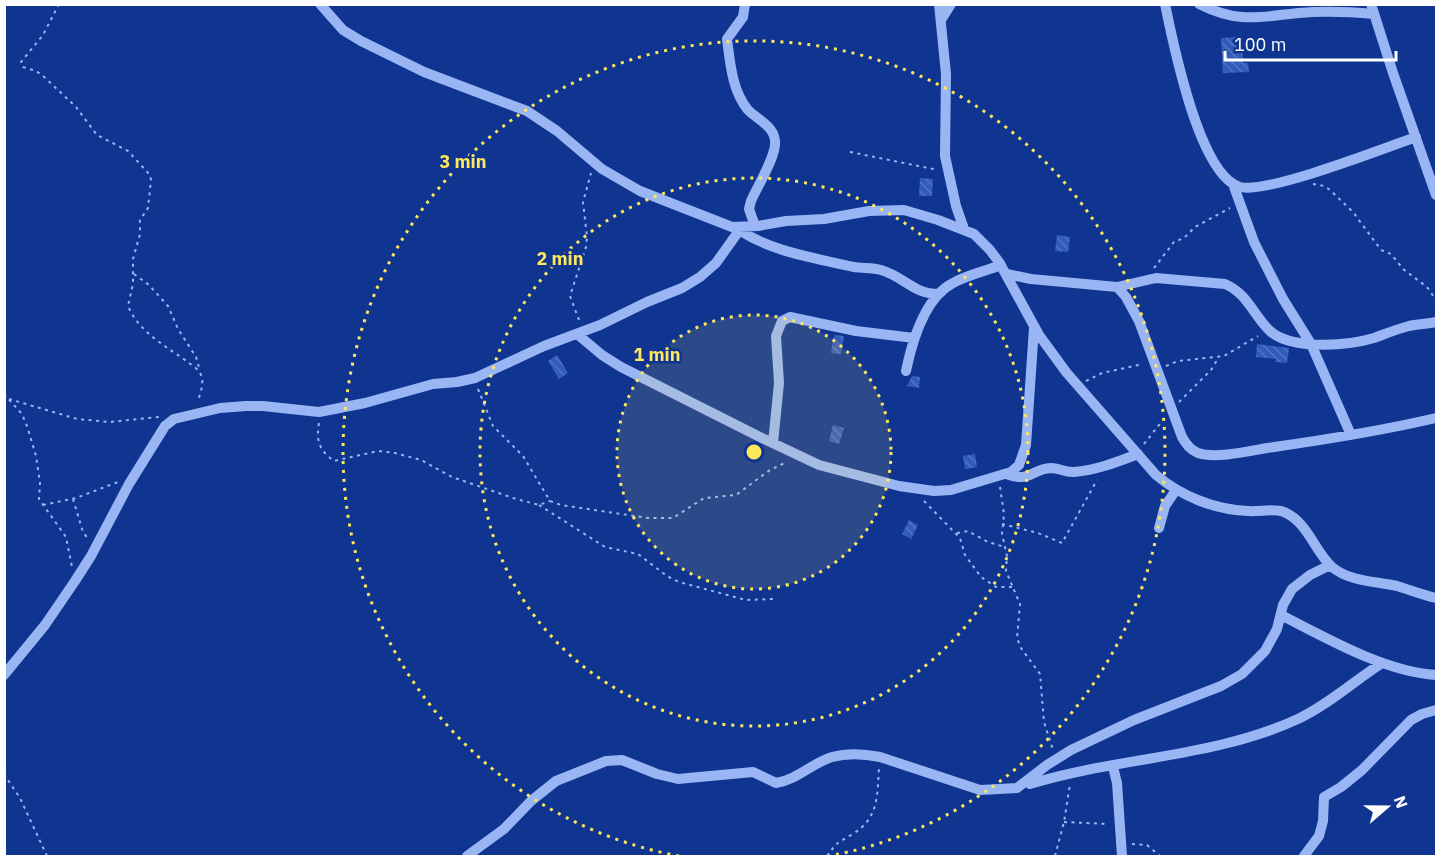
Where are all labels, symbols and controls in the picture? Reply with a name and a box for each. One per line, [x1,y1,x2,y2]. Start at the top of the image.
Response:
scale bar [1225,24,1396,62]
text: 100 m [1234,33,1286,56]
text: 3 min [439,150,487,173]
text: 2 min [536,247,584,270]
text: 1 min [633,343,681,366]
centre of rings [744,442,764,462]
north arrow [1357,777,1417,837]
text: N [1390,793,1412,811]

